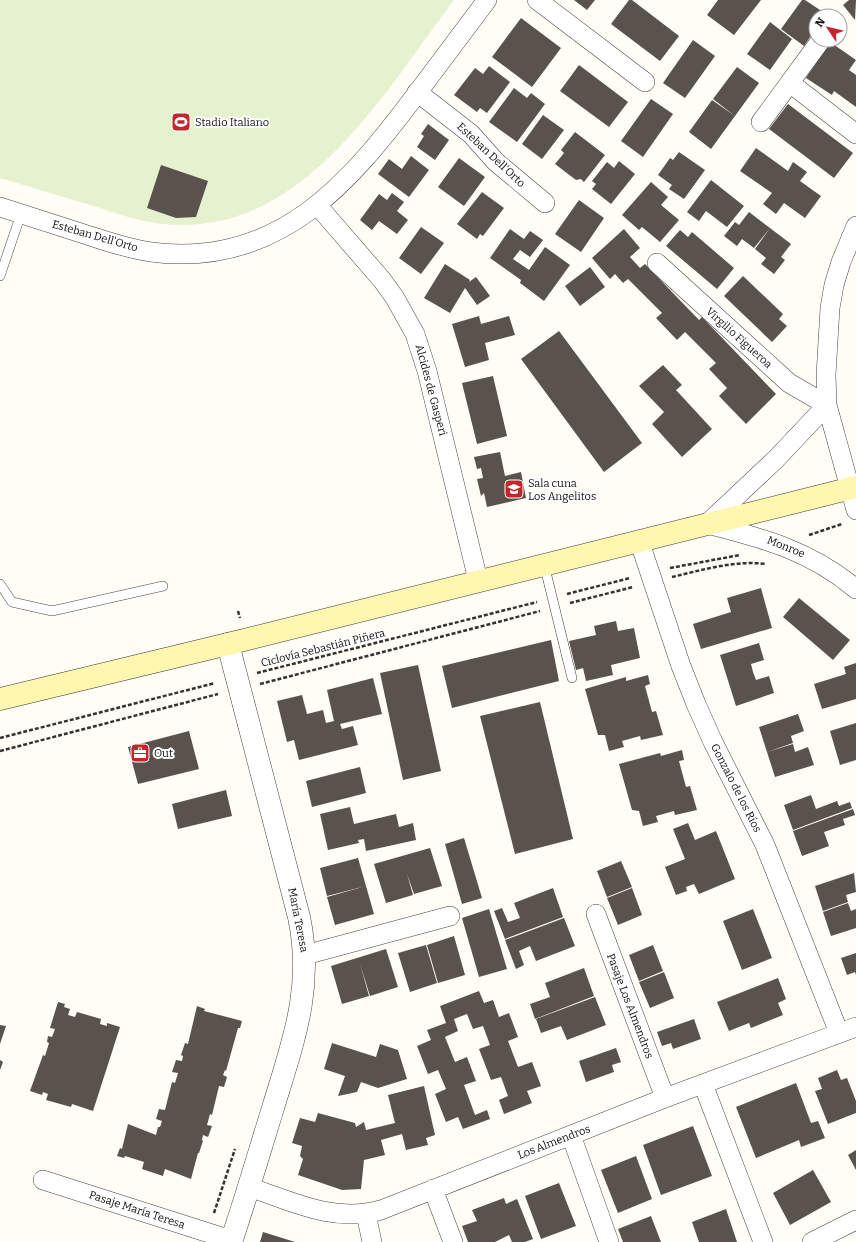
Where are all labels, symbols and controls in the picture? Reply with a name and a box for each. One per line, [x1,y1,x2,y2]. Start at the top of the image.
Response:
north arrow [808,8,848,48]
text: N [812,15,828,30]
sports icon: Stadio Italiano [170,111,192,133]
place label: Stadio Italiano [195,116,269,129]
street label: Esteban Dell'Orto [454,120,528,190]
street label: Esteban Dell'Orto [51,218,139,254]
street label: Virgilio Figueroa [703,305,775,371]
street label: Alcides de Gasperi [413,343,450,438]
place label: Sala cuna Los Angelitos [528,477,596,503]
school or university icon: Sala cuna Los Angelitos [503,478,525,500]
street label: Monroe [765,534,807,560]
street label: Ciclovía Sebastián Piñera [260,626,386,670]
street label: Gonzalo de los Ríos [708,741,764,835]
office icon: Out [129,742,151,764]
place label: Out [154,747,173,760]
street label: María Teresa [285,887,311,953]
street label: Pasaje Los Almendros [604,952,656,1060]
street label: Los Almendros [516,1122,592,1162]
street label: Pasaje María Teresa [87,1188,187,1232]

